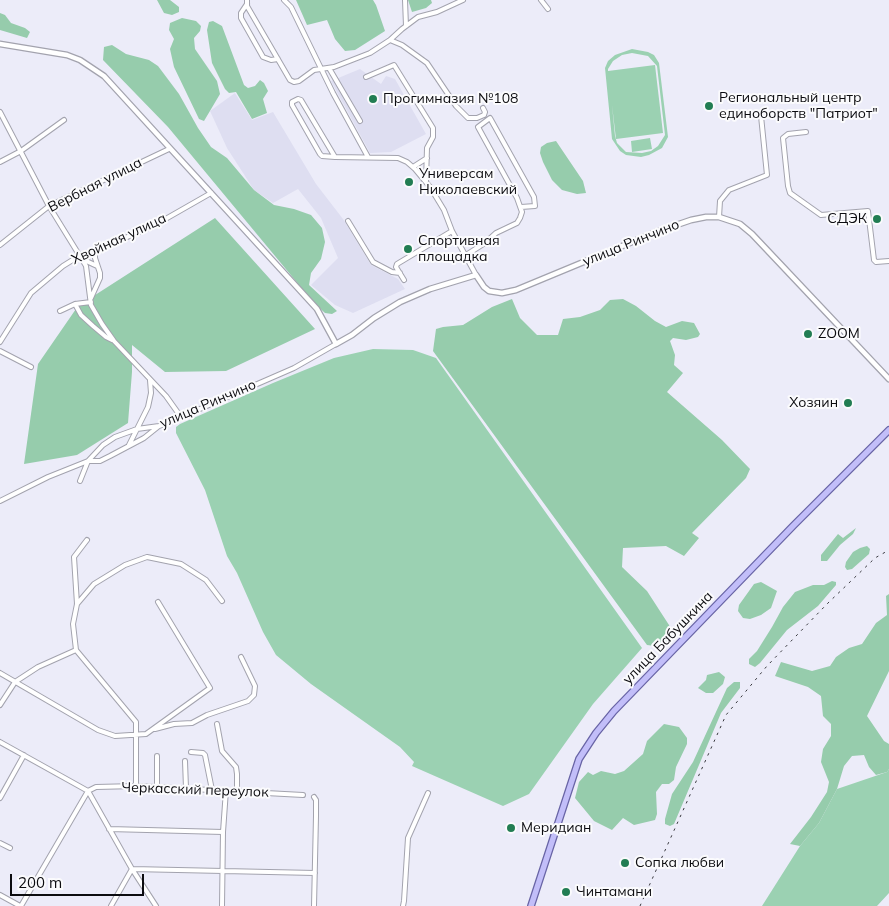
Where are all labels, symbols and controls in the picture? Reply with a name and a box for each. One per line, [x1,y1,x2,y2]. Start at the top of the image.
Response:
place label: Региональный центр единоборств "Патриот" [719,90,878,122]
place label: Прогимназия №108 [383,91,518,107]
marker: Прогимназия №108 [367,93,379,105]
marker: Региональный центр единоборств "Патриот" [703,100,715,112]
street label: Вербная улица [45,154,145,216]
place label: Универсам Николаевский [419,166,517,198]
marker: Универсам Николаевский [403,176,415,188]
street label: Хвойная улица [69,210,169,268]
place label: СДЭК [827,211,867,227]
marker: СДЭК [871,213,883,225]
street label: улица Ринчино [580,216,682,270]
place label: Спортивная площадка [418,233,500,266]
marker: Спортивная площадка [402,243,414,255]
place label: ZOOM [818,326,860,342]
marker: ZOOM [802,328,814,340]
street label: улица Ринчино [157,376,259,432]
place label: Хозяин [789,395,838,411]
marker: Хозяин [842,397,854,409]
street label: улица Бабушкина [619,588,717,688]
street label: Черкасский переулок [121,779,269,801]
place label: Меридиан [521,820,591,836]
marker: Меридиан [505,822,517,834]
place label: Сопка любви [635,855,724,871]
marker: Сопка любви [619,857,631,869]
scale bar [12,864,146,896]
text: 200 m [18,873,62,892]
place label: Чинтамани [576,884,652,900]
marker: Чинтамани [560,886,572,898]

